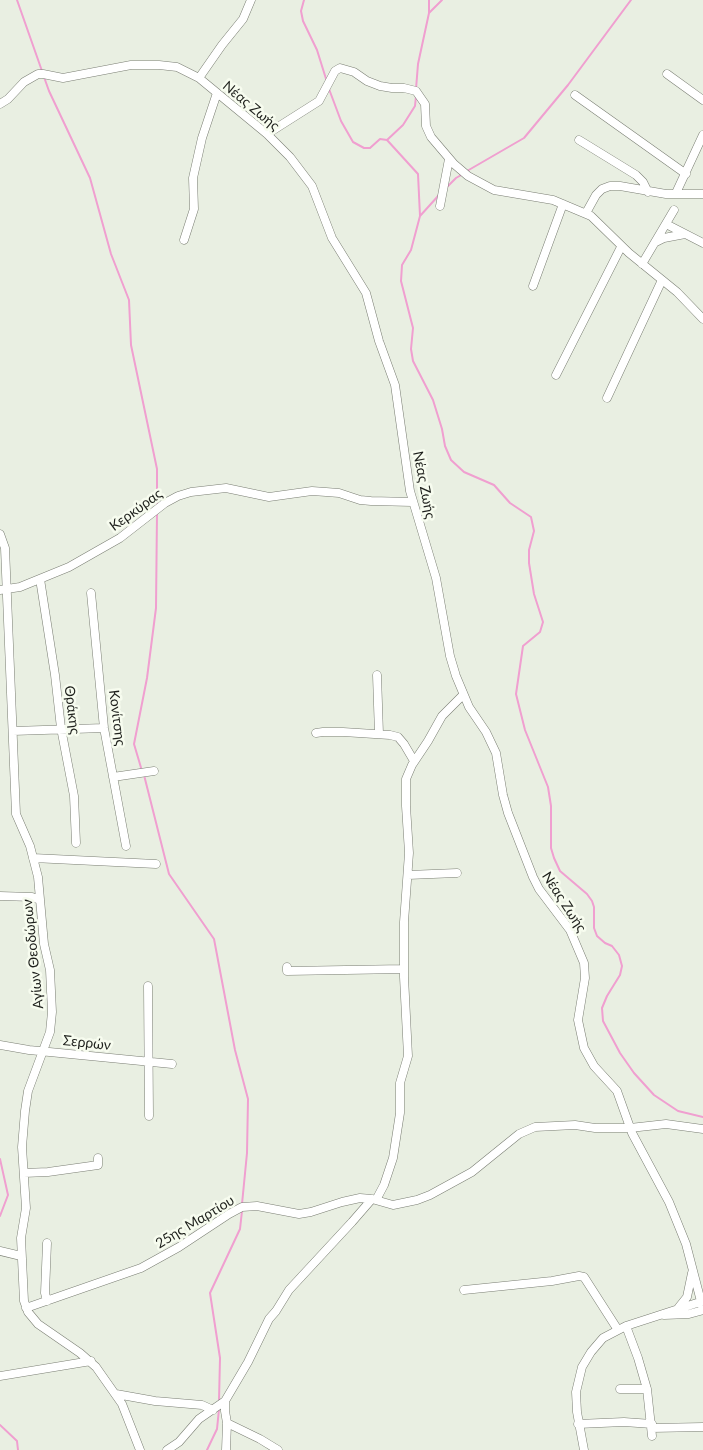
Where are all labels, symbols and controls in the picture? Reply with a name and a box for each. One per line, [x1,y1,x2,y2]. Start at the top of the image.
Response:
street label: Νέας Ζωής [219,78,283,134]
street label: Νέας Ζωής [409,450,439,520]
street label: Κερκύρας [106,485,166,535]
street label: Θράκης [61,685,83,735]
street label: Κονίτσης [105,689,129,747]
street label: Νέας Ζωής [538,869,590,935]
street label: Αγίων Θεοδώρων [19,898,47,1010]
street label: Σερρών [62,1032,112,1054]
street label: 25ης Μαρτίου [153,1192,237,1252]

